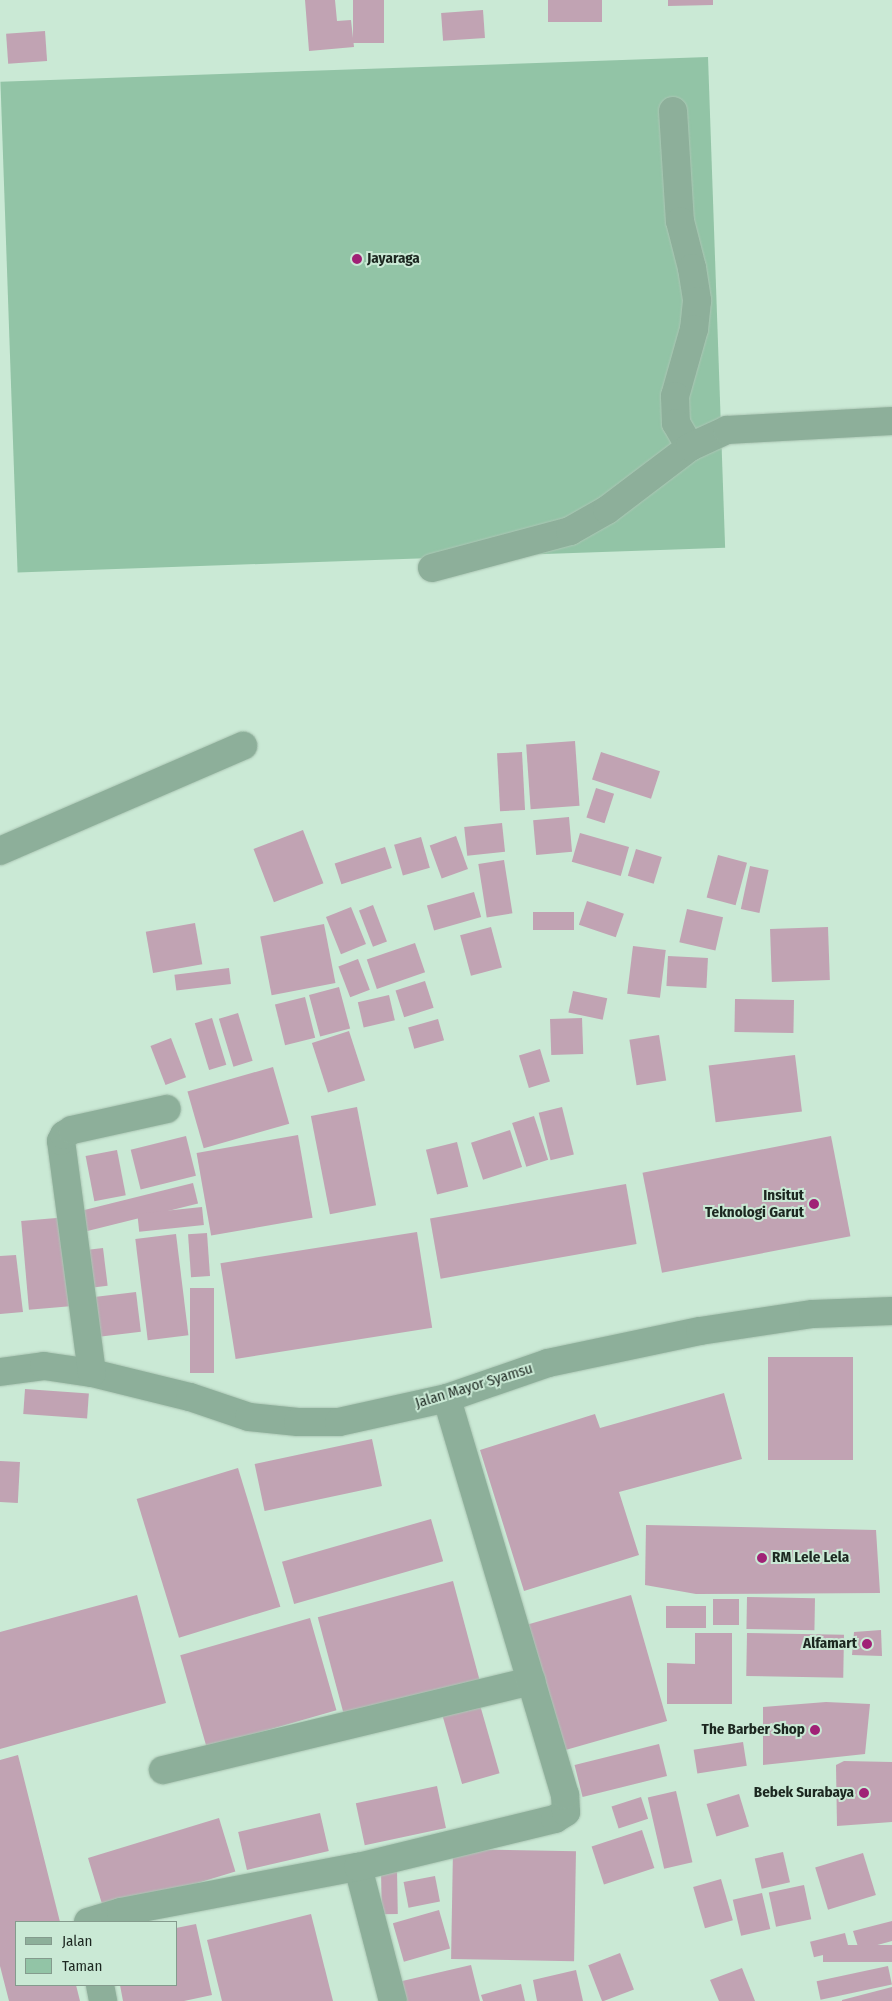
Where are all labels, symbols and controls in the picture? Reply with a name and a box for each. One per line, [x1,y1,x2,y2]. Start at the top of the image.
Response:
place label: Jayaraga [367,250,420,268]
marker: Jayaraga [351,253,363,265]
place label: Insitut Teknologi Garut [705,1186,804,1221]
marker: Insitut Teknologi Garut [808,1198,820,1210]
street label: Jalan Mayor Syamsu [413,1360,535,1412]
place label: RM Lele Lela [772,1549,849,1567]
marker: RM Lele Lela [756,1552,768,1564]
place label: Alfamart [803,1635,857,1653]
marker: Alfamart [861,1638,873,1650]
place label: The Barber Shop [702,1721,805,1739]
marker: The Barber Shop [809,1724,821,1736]
place label: Bebek Surabaya [754,1784,854,1802]
marker: Bebek Surabaya [858,1787,870,1799]
legend [15,1921,178,1986]
text: Jalan [62,1932,92,1950]
text: Taman [62,1957,102,1975]

